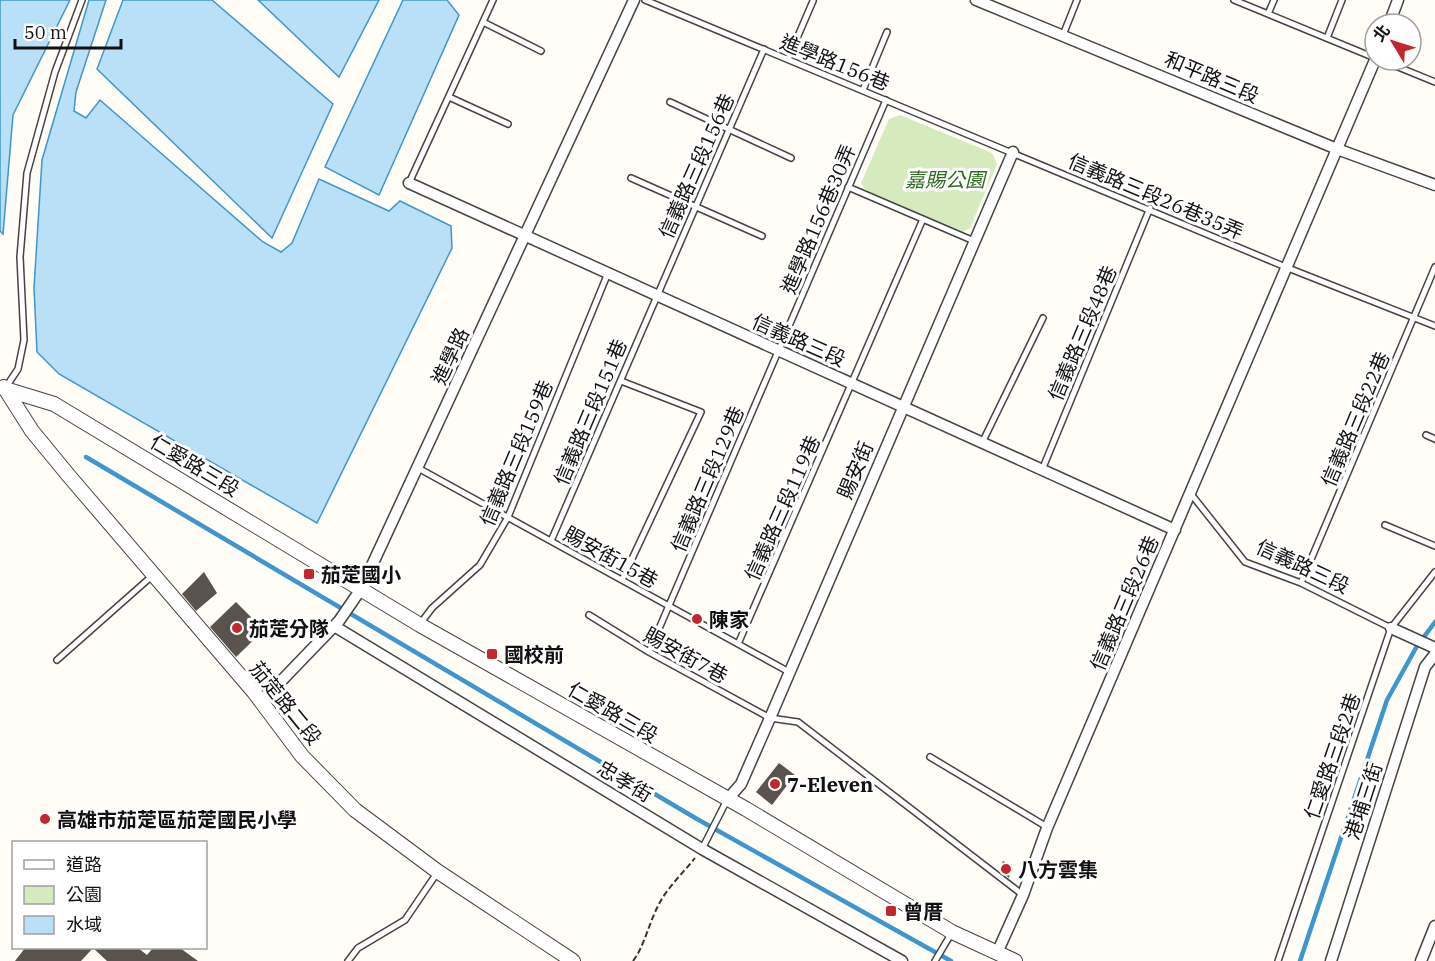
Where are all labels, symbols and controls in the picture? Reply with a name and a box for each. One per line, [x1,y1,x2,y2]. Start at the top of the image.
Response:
scale bar [15,12,122,50]
north arrow [1363,12,1423,72]
text: 北 [1368,20,1394,45]
text: 50 m [24,21,67,44]
street label: 進學路156巷 [776,28,894,96]
street label: 和平路三段 [1161,45,1263,109]
street label: 信義路三段156巷 [652,89,740,243]
street label: 進學路156巷30弄 [774,140,862,298]
street label: 信義路三段26巷35弄 [1064,147,1248,245]
park label: 嘉賜公園 [905,166,988,193]
street label: 信義路三段48巷 [1041,261,1123,405]
street label: 信義路三段 [748,307,850,373]
street label: 進學路 [425,323,475,389]
street label: 信義路三段151巷 [547,335,633,489]
street label: 信義路三段22巷 [1314,347,1396,491]
street label: 信義路三段159巷 [473,376,559,530]
street label: 信義路三段129巷 [664,402,750,556]
street label: 仁愛路三段 [145,428,245,502]
street label: 信義路三段119巷 [738,431,826,585]
street label: 賜安街 [831,437,879,503]
street label: 賜安街15巷 [559,520,663,594]
street label: 信義路三段26巷 [1083,531,1165,675]
street label: 信義路三段 [1252,533,1354,599]
place label: 茄萣國小 [321,561,401,588]
marker: 茄萣國小 [302,567,316,581]
place label: 陳家 [709,606,749,633]
marker: 陳家 [690,612,704,626]
place label: 茄萣分隊 [249,615,329,642]
marker: 茄萣分隊 [230,621,244,635]
street label: 賜安街7巷 [639,621,733,689]
place label: 國校前 [504,641,564,668]
marker: 國校前 [485,647,499,661]
street label: 茄萣路二段 [244,656,328,750]
street label: 仁愛路三段 [563,675,663,749]
street label: 仁愛路三段2巷 [1298,689,1366,823]
street label: 忠孝街 [592,754,658,808]
street label: 港埔三街 [1338,759,1388,843]
place label: 7-Eleven [787,771,873,798]
marker: 7-Eleven [768,777,782,791]
place label: 高雄市茄萣區茄萣國民小學 [57,806,297,833]
marker: 高雄市茄萣區茄萣國民小學 [38,812,52,826]
legend [12,841,207,949]
text: 道路 [66,853,102,876]
place label: 八方雲集 [1018,856,1098,883]
marker: 八方雲集 [999,862,1013,876]
text: 公園 [66,883,102,906]
place label: 曾厝 [903,898,943,925]
marker: 曾厝 [884,904,898,918]
text: 水域 [66,913,102,936]

